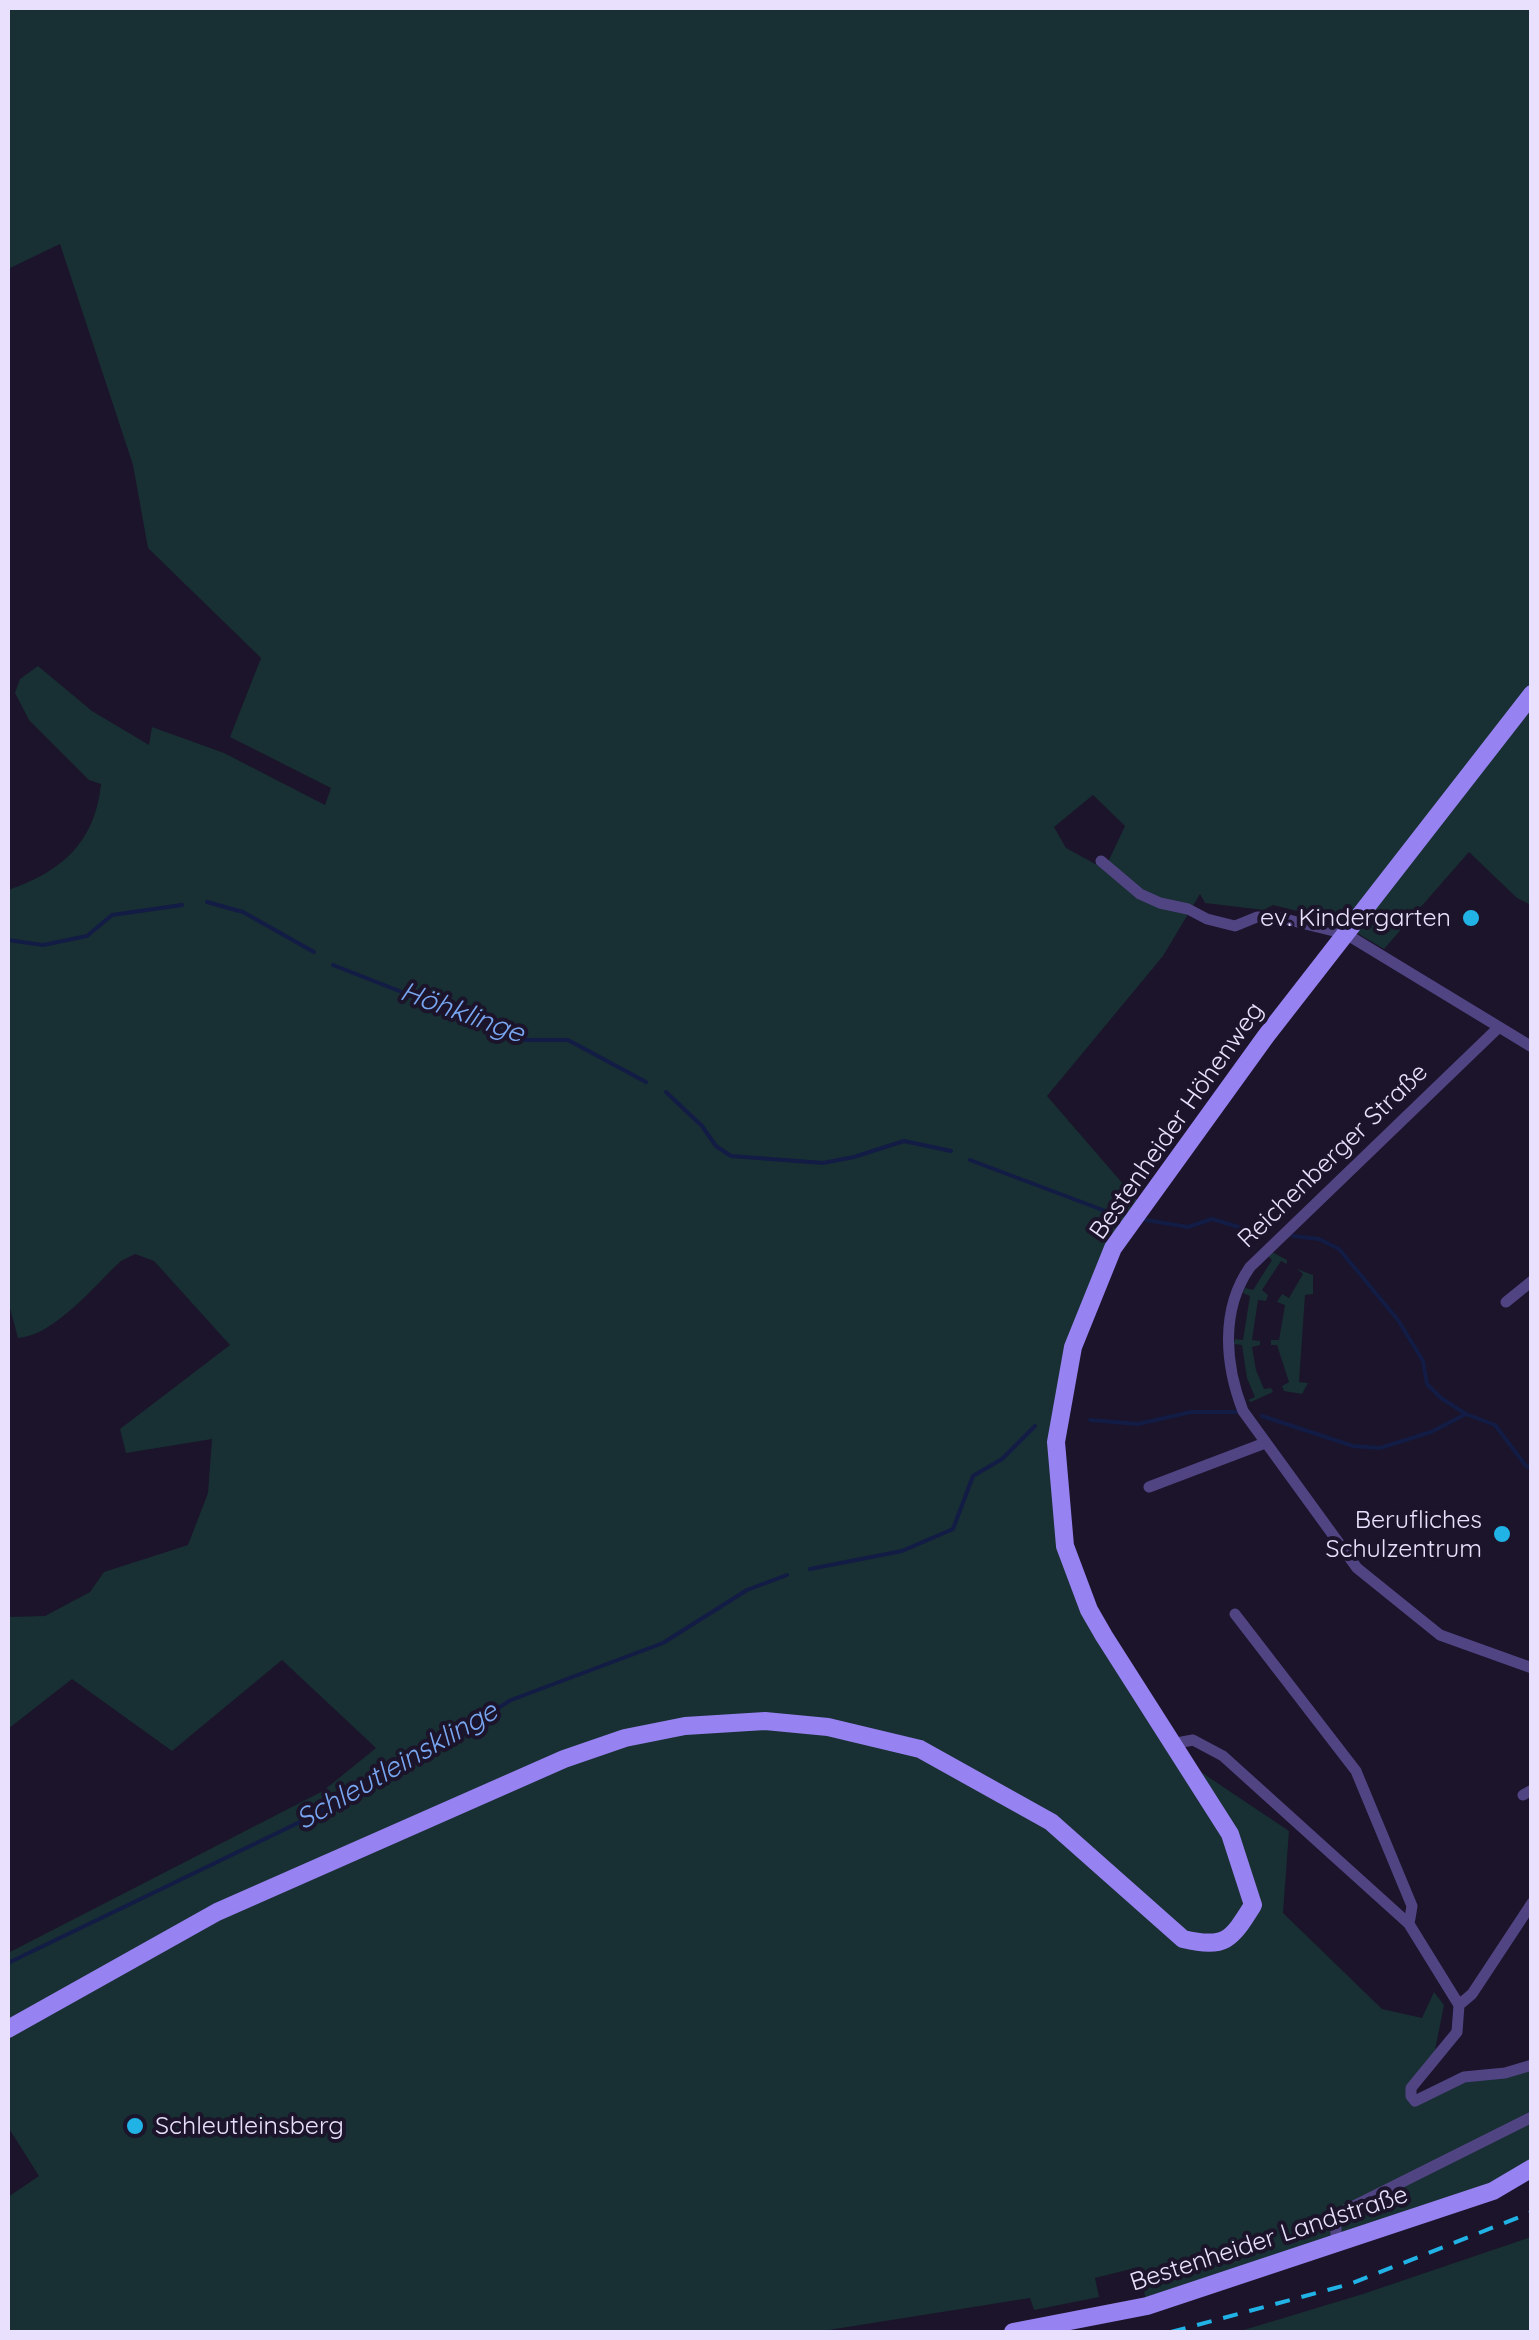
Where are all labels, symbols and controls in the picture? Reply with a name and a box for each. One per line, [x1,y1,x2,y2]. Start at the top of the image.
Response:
place label: ev. Kindergarten [1260,903,1451,933]
marker: ev. Kindergarten [1460,907,1482,929]
water label: Höhklinge [396,975,528,1051]
street label: Bestenheider Höhenweg [1084,997,1270,1245]
street label: Reichenberger Straße [1232,1058,1434,1254]
place label: Berufliches Schulzentrum [1325,1505,1482,1564]
marker: Berufliches Schulzentrum [1491,1523,1513,1545]
water label: Schleutleinsklinge [290,1695,504,1837]
place label: Schleutleinsberg [155,2111,344,2141]
marker: Schleutleinsberg [124,2115,146,2137]
street label: Bestenheider Landstraße [1126,2180,1412,2298]

